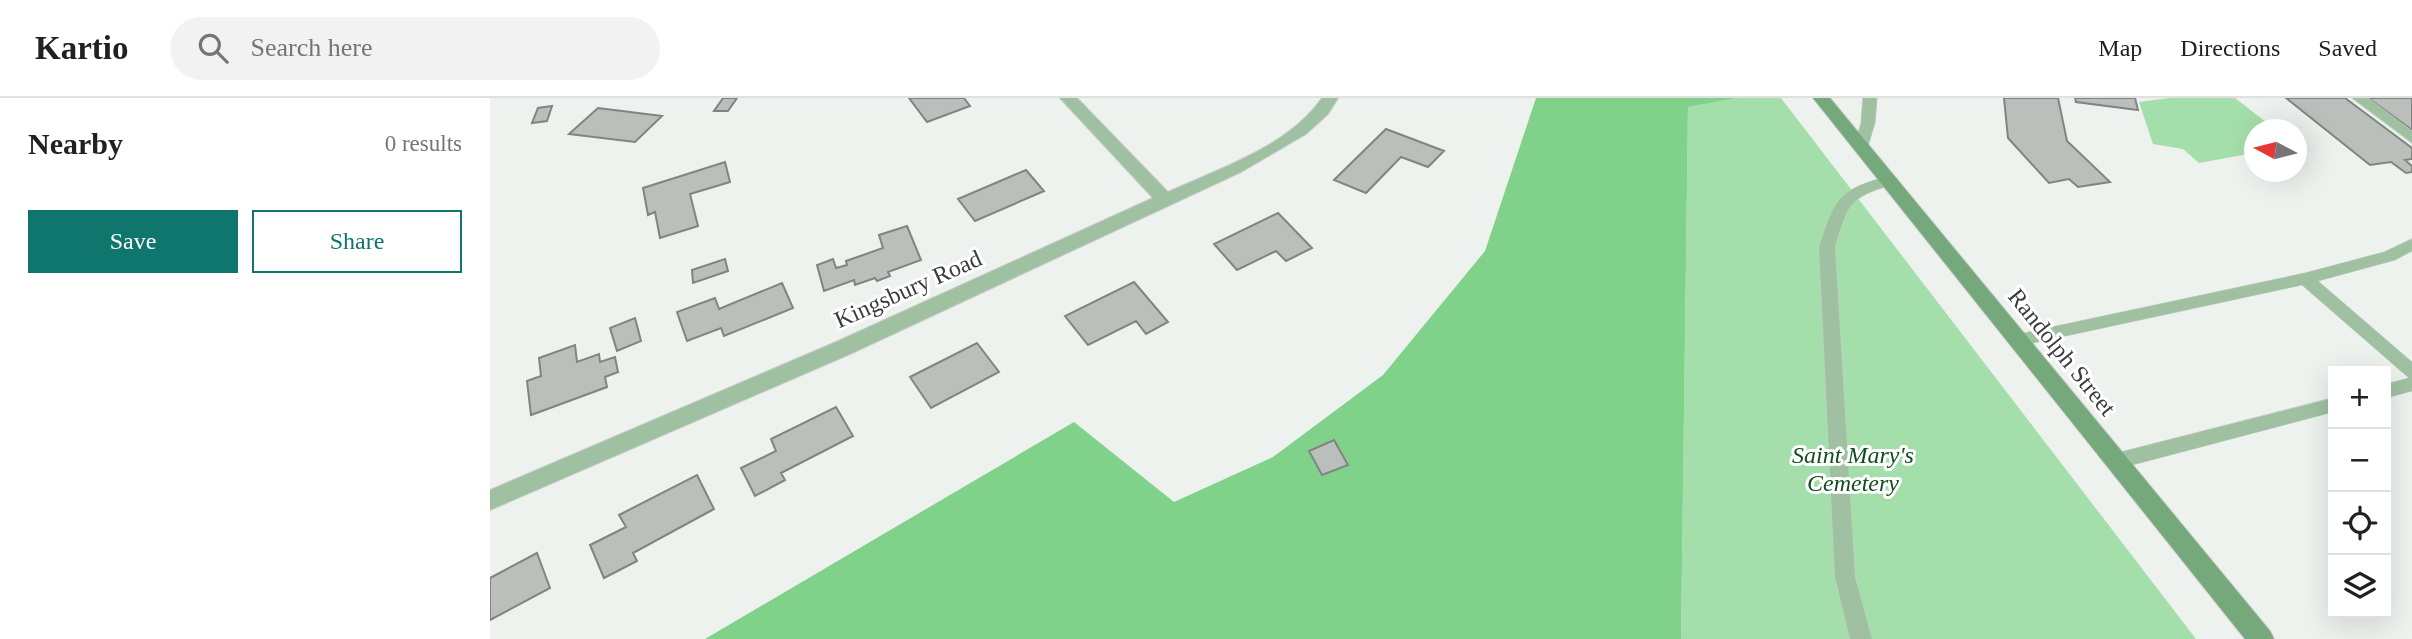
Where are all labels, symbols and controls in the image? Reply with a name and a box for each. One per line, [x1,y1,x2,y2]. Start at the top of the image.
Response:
search box [170,17,660,80]
icon: search [194,29,232,67]
text: Kartio [35,30,128,66]
text: Search here [250,33,372,62]
text: Map [2098,35,2142,61]
text: Directions [2180,35,2280,61]
text: Saved [2318,35,2377,61]
north arrow [2244,119,2307,182]
text: Nearby [28,127,123,160]
text: 0 results [385,131,462,156]
button: Save [28,210,238,273]
button: Share [252,210,462,273]
street label: Kingsbury Road [831,245,985,333]
street label: Randolph Street [2003,283,2121,421]
map controls [2328,366,2391,618]
button: + [2328,366,2391,429]
button: − [2328,429,2391,492]
park label: Saint Mary's Cemetery [1792,442,1914,496]
button: locate [2328,492,2391,555]
button: layers [2328,555,2391,618]

